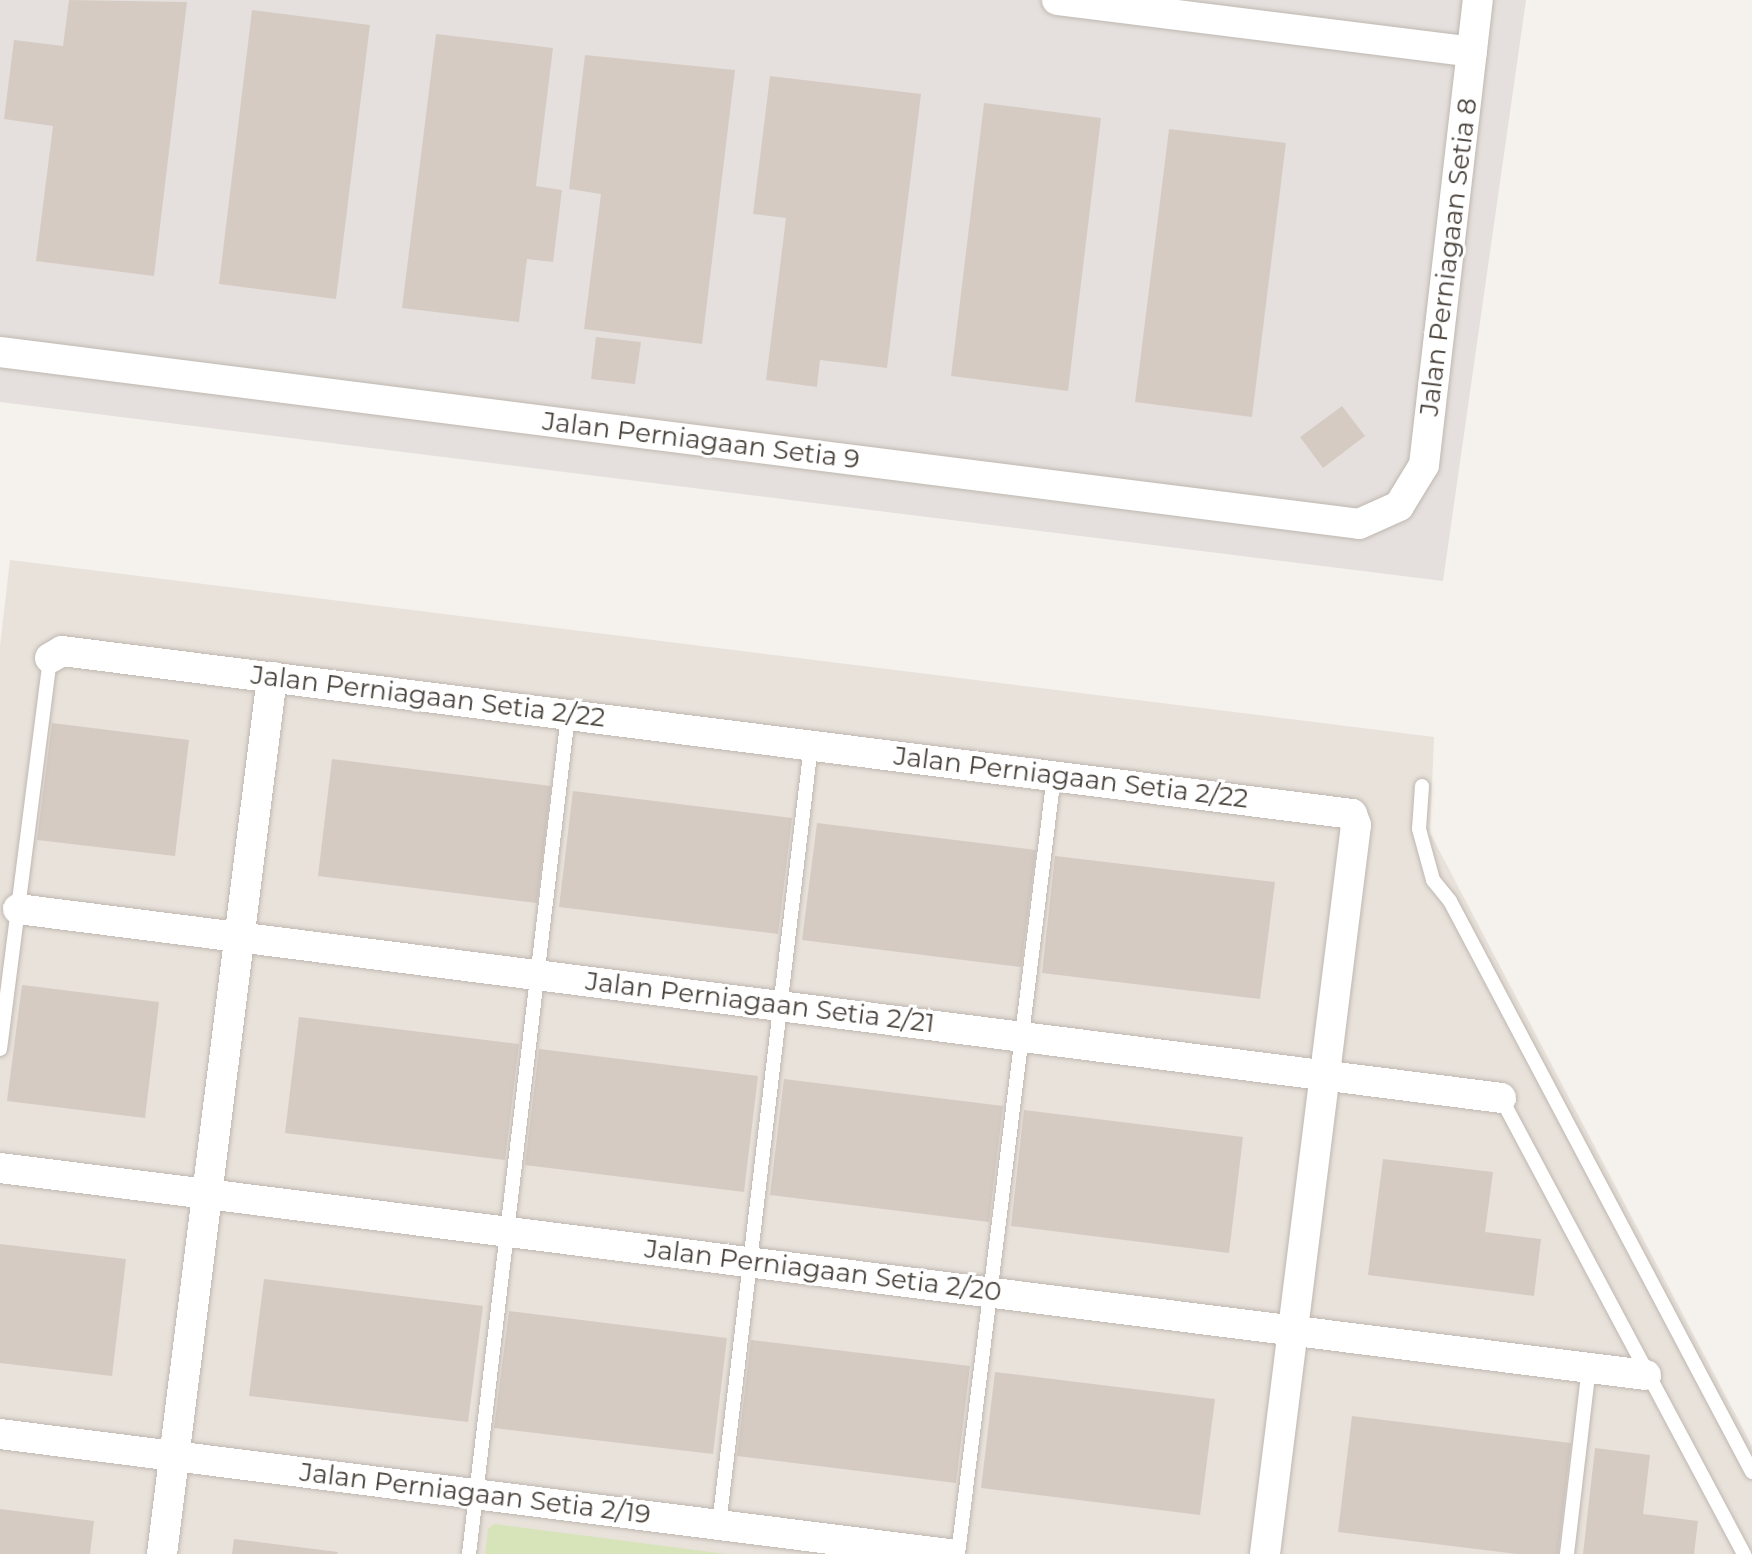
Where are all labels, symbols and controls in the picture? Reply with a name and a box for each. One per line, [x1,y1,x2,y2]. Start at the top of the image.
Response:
street label: Jalan Perniagaan Setia 8 [1414,96,1484,418]
street label: Jalan Perniagaan Setia 9 [541,406,861,476]
street label: Jalan Perniagaan Setia 2/22 [249,660,607,734]
street label: Jalan Perniagaan Setia 2/22 [892,741,1250,815]
street label: Jalan Perniagaan Setia 2/21 [584,966,936,1040]
street label: Jalan Perniagaan Setia 2/20 [643,1234,1003,1308]
street label: Jalan Perniagaan Setia 2/19 [298,1457,652,1531]

